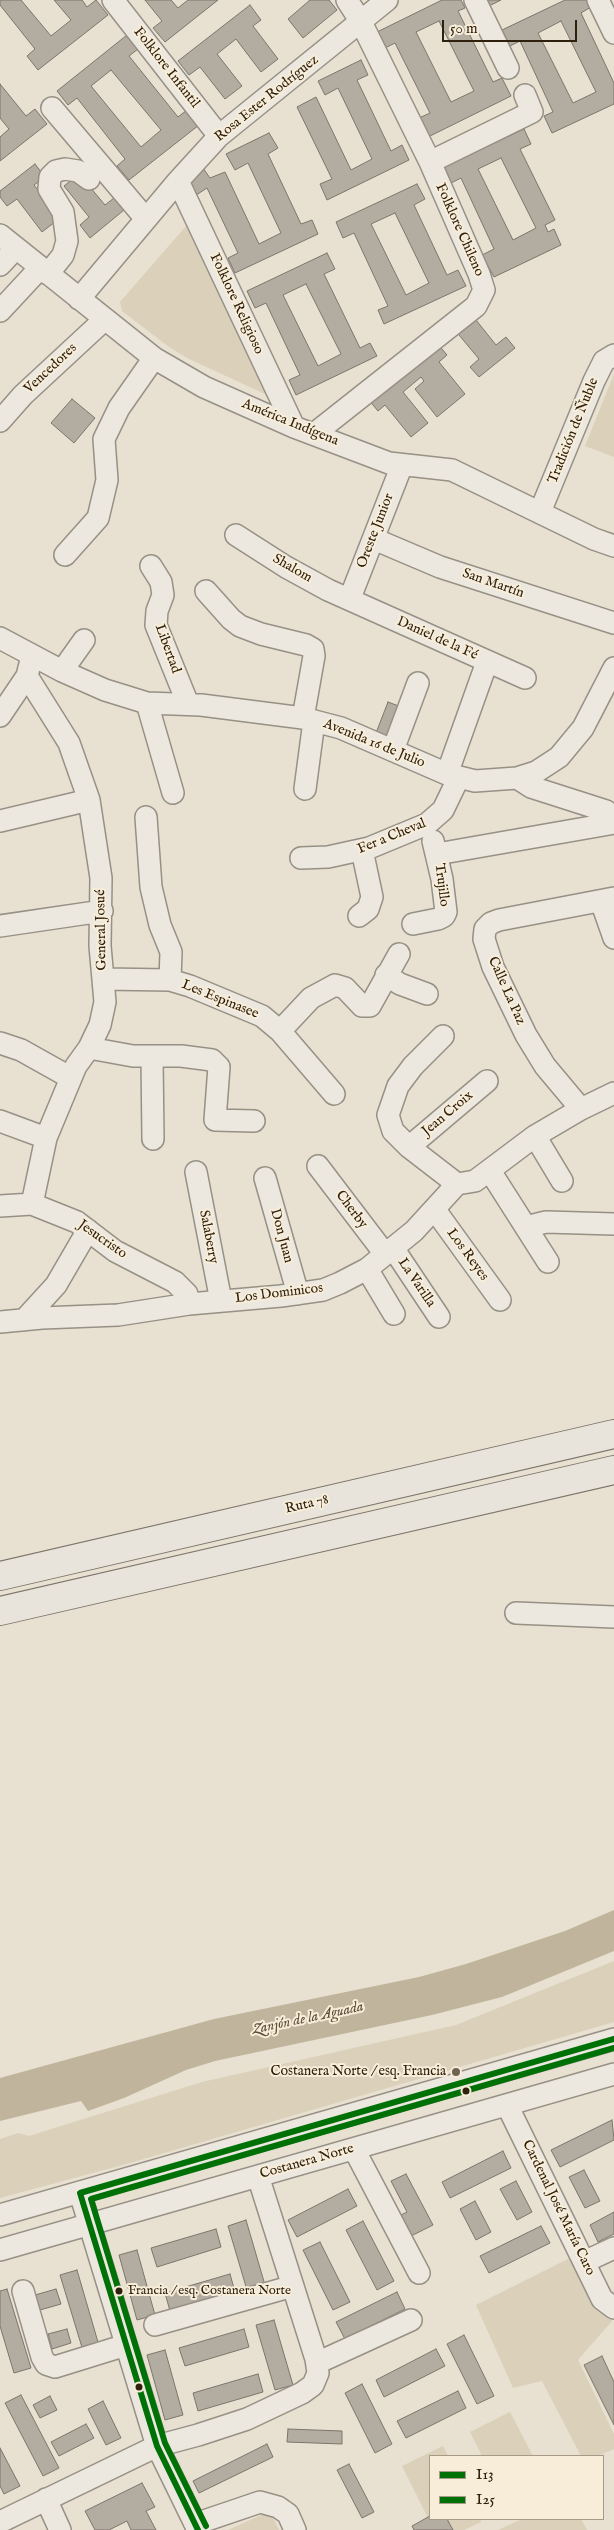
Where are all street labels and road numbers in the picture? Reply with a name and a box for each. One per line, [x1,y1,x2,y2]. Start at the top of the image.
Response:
street label: Folklore Infantil [129,24,203,112]
street label: Rosa Ester Rodríguez [212,52,322,146]
street label: Folklore Chileno [431,181,487,279]
street label: Folklore Religioso [205,251,267,357]
street label: Vencedores [21,340,81,398]
street label: Tradición de Ñuble [545,376,603,486]
street label: América Indígena [239,396,341,450]
street label: Oreste Junior [354,491,398,571]
street label: Shalom [269,551,315,587]
street label: San Martín [460,566,526,602]
street label: Daniel de la Fé [394,614,480,664]
street label: Libertad [150,622,184,676]
street label: Avenida 16 de Julio [321,716,427,772]
street label: Fer a Cheval [355,816,429,858]
street label: Trujillo [430,862,452,908]
street label: General Josué [93,889,111,971]
street label: Calle La Paz [484,954,528,1028]
street label: Les Espinasee [179,977,261,1023]
street label: Jean Croix [419,1088,477,1140]
street label: Cherby [331,1188,371,1232]
street label: Don Juan [266,1207,296,1265]
street label: Salaberry [195,1209,221,1265]
street label: Jesucristo [74,1217,130,1263]
street label: Los Reyes [442,1226,492,1284]
street label: La Varilla [393,1255,439,1311]
street label: Los Dominicos [234,1280,324,1308]
street label: Ruta 78 [284,1492,330,1518]
street label: Cardenal José María Caro [518,2137,598,2279]
street label: Costanera Norte [258,2141,356,2183]

